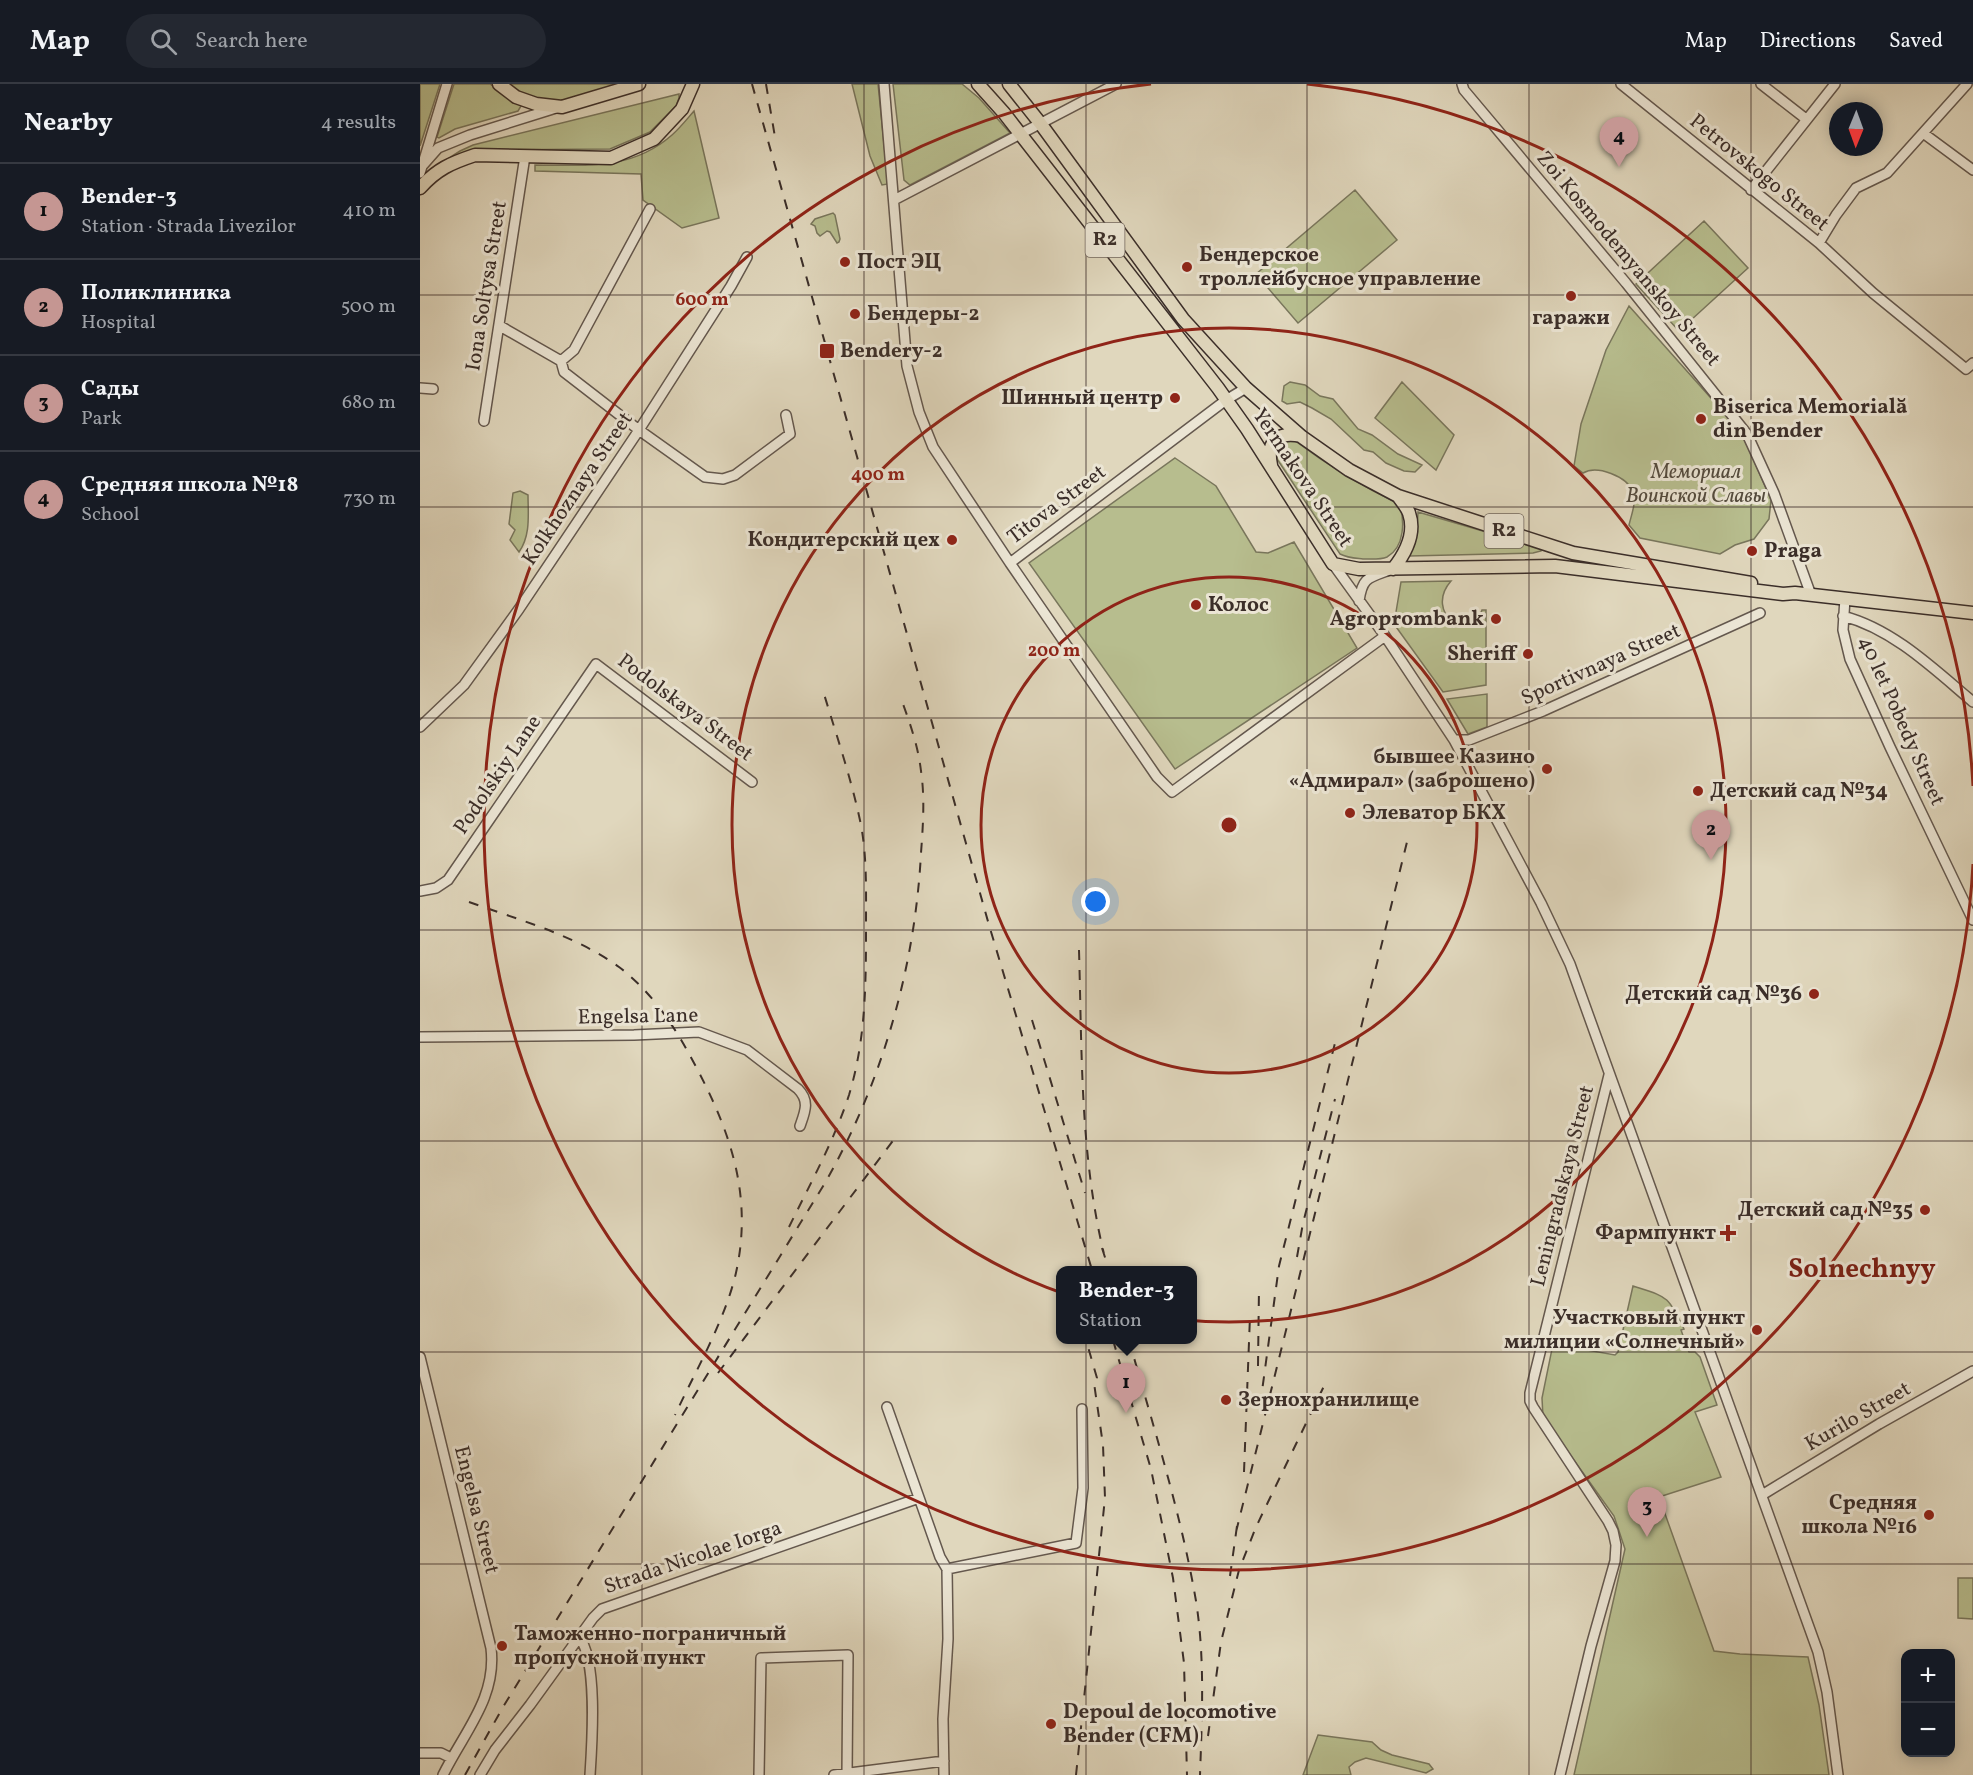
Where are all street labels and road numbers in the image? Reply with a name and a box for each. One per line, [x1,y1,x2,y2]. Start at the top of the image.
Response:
street label: Petrovskogo Street [1683,107,1835,239]
street label: Zoi Kosmodemyanskoy Street [1529,145,1727,373]
street label: Iona Soltysa Street [459,199,515,373]
road number: R2 [1086,223,1124,257]
street label: Yermakova Street [1245,403,1359,553]
street label: Kolkhoznaya Street [516,406,640,572]
street label: Titova Street [1002,458,1112,552]
road number: R2 [1484,514,1524,548]
street label: Sportivnaya Street [1517,617,1685,713]
street label: 40 let Pobedy Street [1851,632,1951,810]
street label: Podolskaya Street [611,647,759,769]
street label: Podolskiy Lane [447,709,549,840]
street label: Engelsa Lane [578,1001,699,1033]
street label: Leningradskaya Street [1524,1082,1602,1290]
street label: Kurilo Street [1800,1375,1916,1459]
street label: Engelsa Street [446,1443,506,1577]
street label: Strada Nicolae Iorga [600,1514,786,1602]

